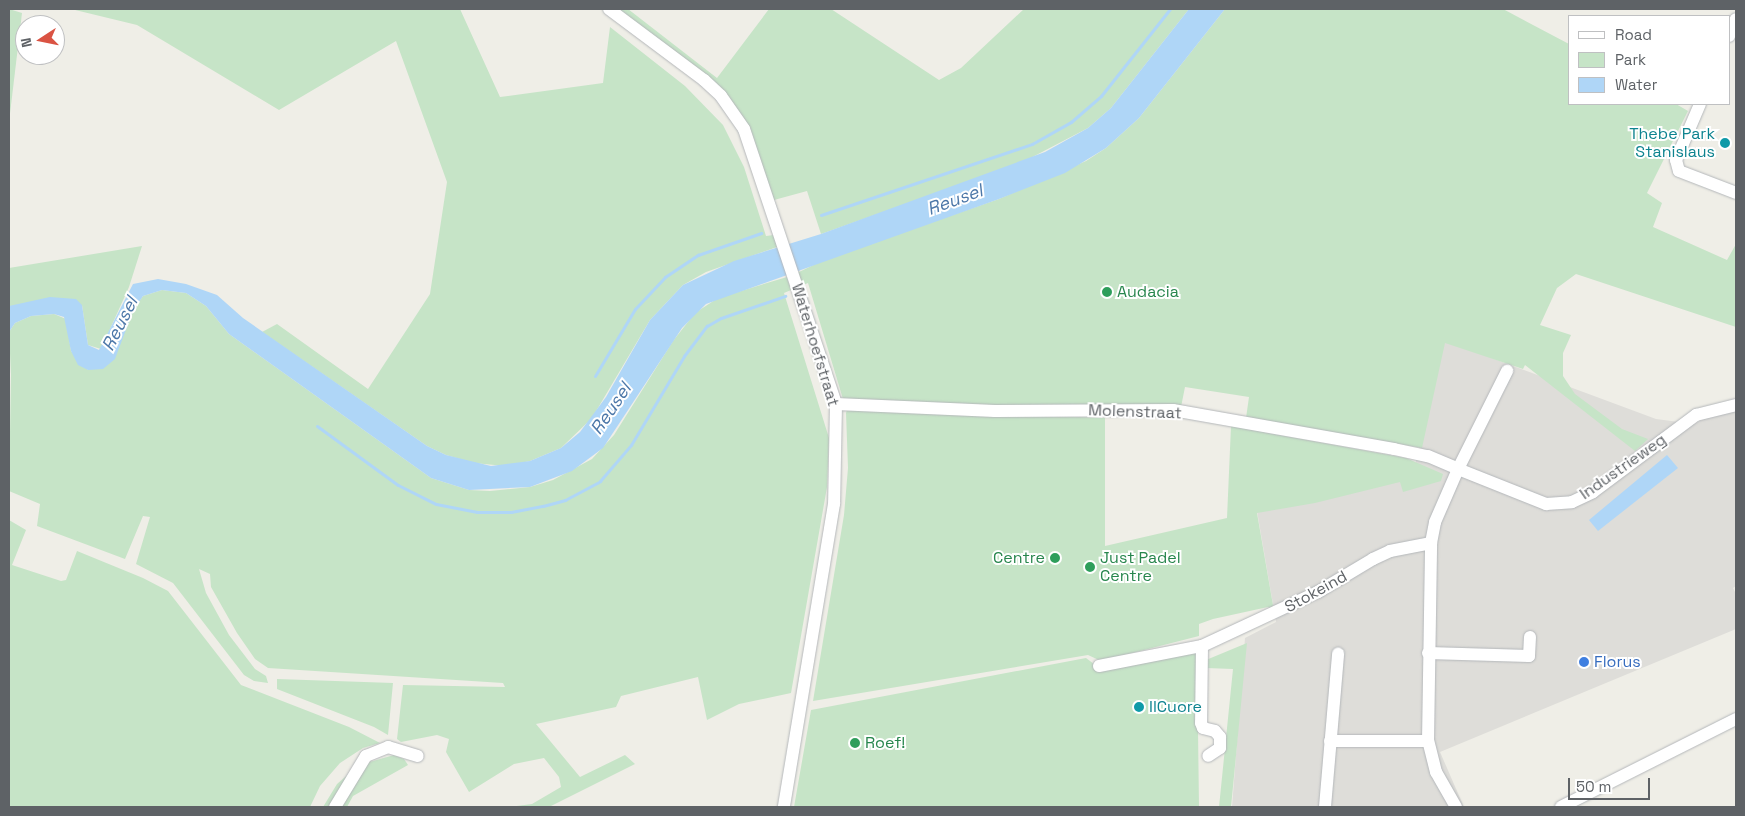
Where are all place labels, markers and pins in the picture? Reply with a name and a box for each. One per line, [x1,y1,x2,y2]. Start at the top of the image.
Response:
place label: Thebe Park Stanislaus [1629,124,1715,162]
marker: Thebe Park Stanislaus [1719,137,1731,149]
place label: Audacia [1117,282,1179,302]
marker: Audacia [1101,286,1113,298]
place label: Centre [993,548,1045,568]
place label: Just Padel Centre [1100,548,1181,586]
marker: Centre [1049,552,1061,564]
marker: Just Padel Centre [1084,561,1096,573]
place label: Florus [1594,652,1641,672]
marker: Florus [1578,656,1590,668]
place label: IlCuore [1149,697,1202,717]
marker: IlCuore [1133,701,1145,713]
place label: Roef! [865,733,905,753]
marker: Roef! [849,737,861,749]

